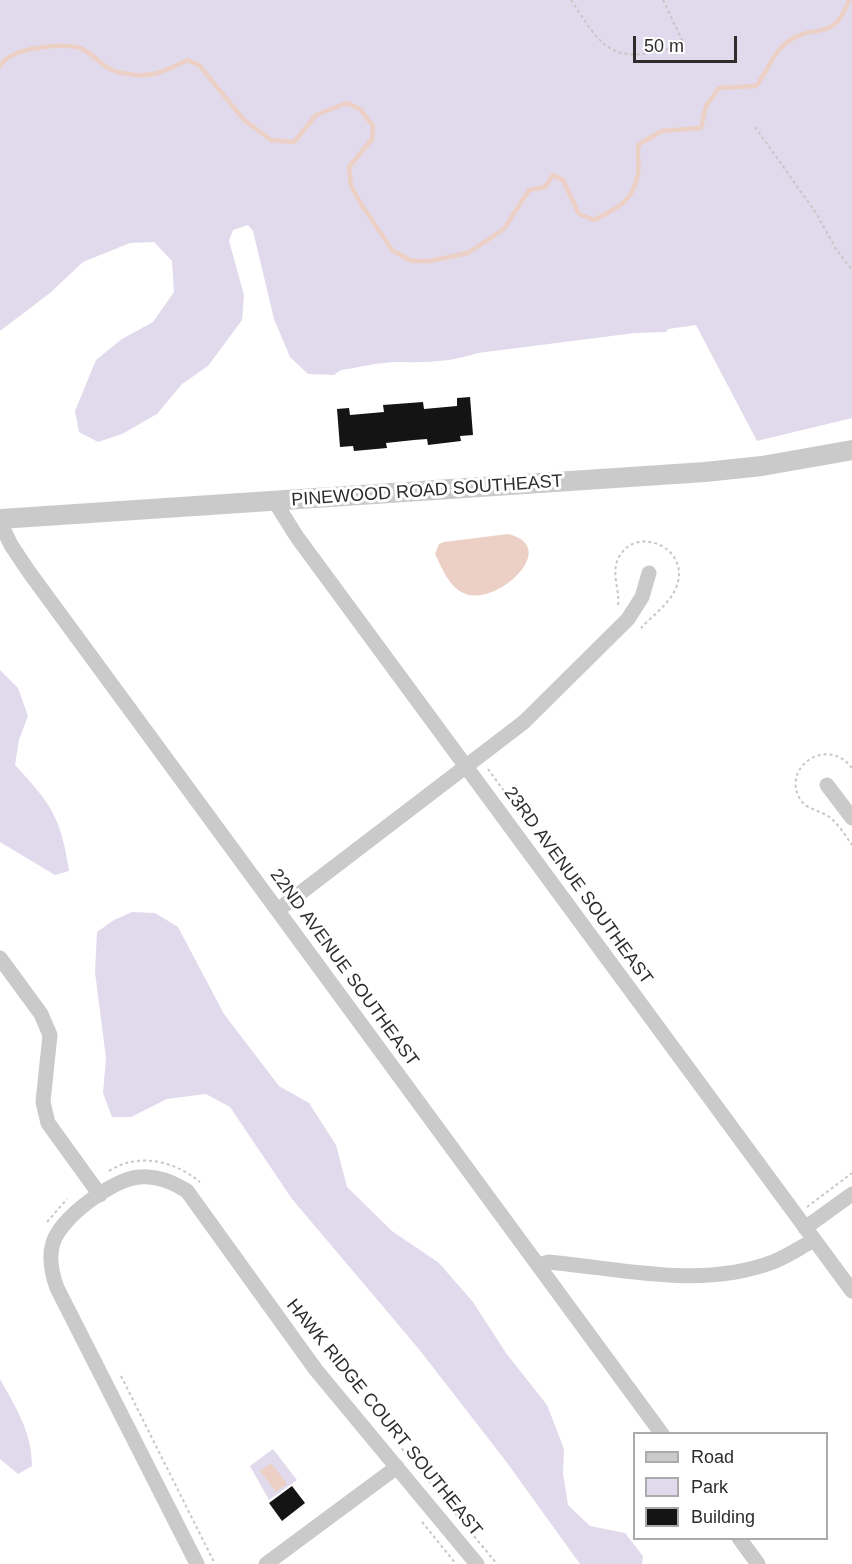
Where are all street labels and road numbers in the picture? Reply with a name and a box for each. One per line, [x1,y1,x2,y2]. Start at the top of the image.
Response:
street label: PINEWOOD ROAD SOUTHEAST [291,471,563,511]
street label: 23RD AVENUE SOUTHEAST [499,783,657,989]
street label: 22ND AVENUE SOUTHEAST [265,865,423,1071]
street label: HAWK RIDGE COURT SOUTHEAST [282,1295,486,1541]

